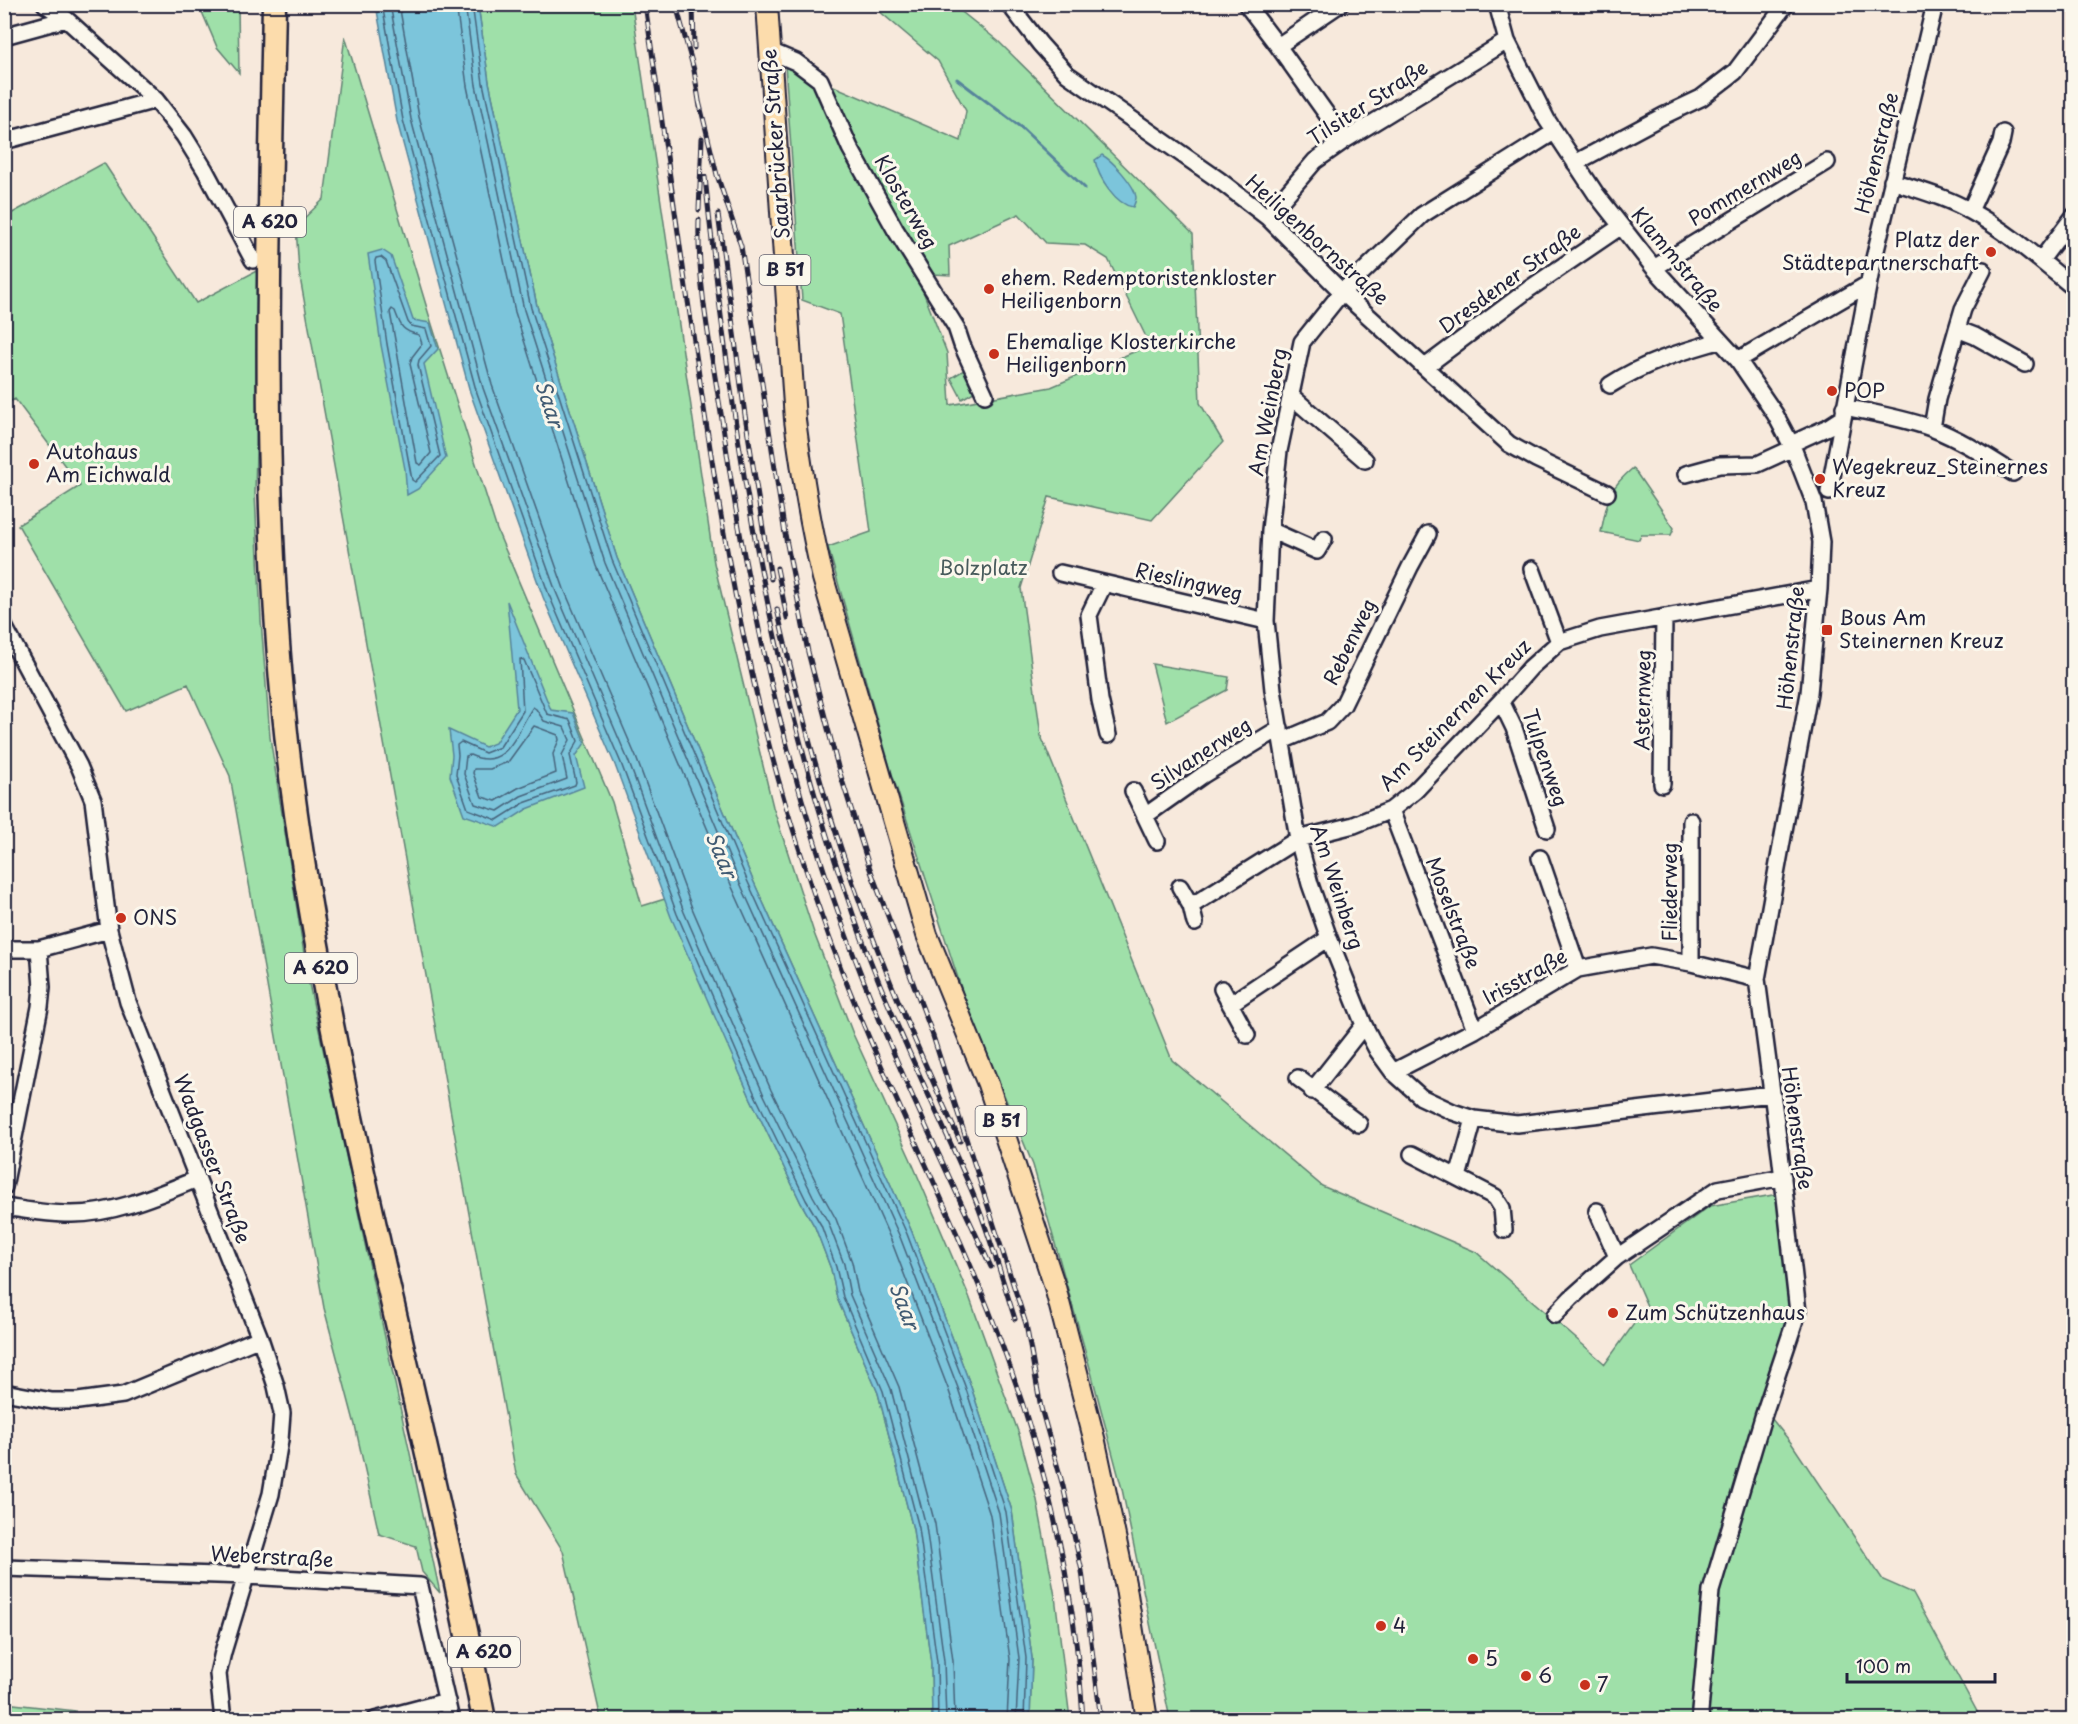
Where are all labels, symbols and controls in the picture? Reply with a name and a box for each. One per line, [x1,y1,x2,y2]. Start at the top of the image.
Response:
street label: Saarbrücker Straße [753,48,797,240]
street label: Tilsiter Straße [1301,52,1434,152]
street label: Höhenstraße [1846,89,1906,217]
street label: Pommernweg [1682,141,1807,233]
street label: Klosterweg [868,149,946,254]
street label: Heiligenbornstraße [1239,167,1396,312]
street label: Klammstraße [1625,200,1731,318]
road number: A 620 [234,207,306,237]
street label: Dresdener Straße [1432,216,1587,340]
place label: Platz der Städtepartnerschaft [1782,224,1980,277]
marker: Platz der Städtepartnerschaft [1984,245,1998,259]
road number: B 51 [760,255,810,285]
place label: ehem. Redemptoristenkloster Heiligenborn [1001,262,1277,315]
marker: ehem. Redemptoristenkloster Heiligenborn [982,282,996,296]
place label: Ehemalige Klosterkirche Heiligenborn [1006,326,1236,379]
street label: Am Weinberg [1240,345,1294,478]
marker: Ehemalige Klosterkirche Heiligenborn [987,347,1001,361]
place label: POP [1844,375,1885,405]
water label: Saar [528,376,574,433]
marker: POP [1825,384,1839,398]
place label: Autohaus Am Eichwald [46,436,170,489]
place label: Wegekreuz_Steinernes Kreuz [1832,451,2048,504]
marker: Autohaus Am Eichwald [27,457,41,471]
marker: Wegekreuz_Steinernes Kreuz [1813,472,1827,486]
park label: Bolzplatz [939,552,1028,582]
street label: Rieslingweg [1132,554,1246,608]
street label: Höhenstraße [1769,585,1811,711]
street label: Rebenweg [1315,593,1383,690]
place label: Bous Am Steinernen Kreuz [1839,602,2003,655]
marker: Bous Am Steinernen Kreuz [1820,623,1834,637]
street label: Am Steinernen Kreuz [1372,632,1537,797]
street label: Asternweg [1626,649,1658,751]
street label: Tulpenweg [1515,705,1577,811]
street label: Silvanerweg [1144,709,1257,797]
street label: Am Weinberg [1304,820,1372,953]
water label: Saar [699,826,748,885]
street label: Fliederweg [1654,842,1684,942]
street label: Moselstraße [1419,852,1489,973]
place label: ONS [133,902,177,932]
marker: ONS [114,911,128,925]
street label: Irisstraße [1477,941,1572,1012]
road number: A 620 [285,953,357,983]
street label: Höhenstraße [1774,1064,1821,1191]
street label: Wadgasser Straße [167,1070,259,1248]
road number: B 51 [976,1106,1026,1136]
water label: Saar [882,1277,930,1336]
place label: Zum Schützenhaus [1625,1297,1805,1327]
marker: Zum Schützenhaus [1606,1306,1620,1320]
street label: Weberstraße [210,1538,334,1574]
place label: 4 [1393,1610,1406,1640]
marker: 4 [1374,1619,1388,1633]
road number: A 620 [448,1637,520,1667]
place label: 5 [1485,1643,1498,1673]
scale bar [1847,1646,1996,1684]
marker: 5 [1466,1652,1480,1666]
text: 100 m [1856,1652,1911,1679]
place label: 6 [1538,1660,1552,1690]
marker: 6 [1519,1669,1533,1683]
place label: 7 [1597,1669,1608,1699]
marker: 7 [1578,1678,1592,1692]

